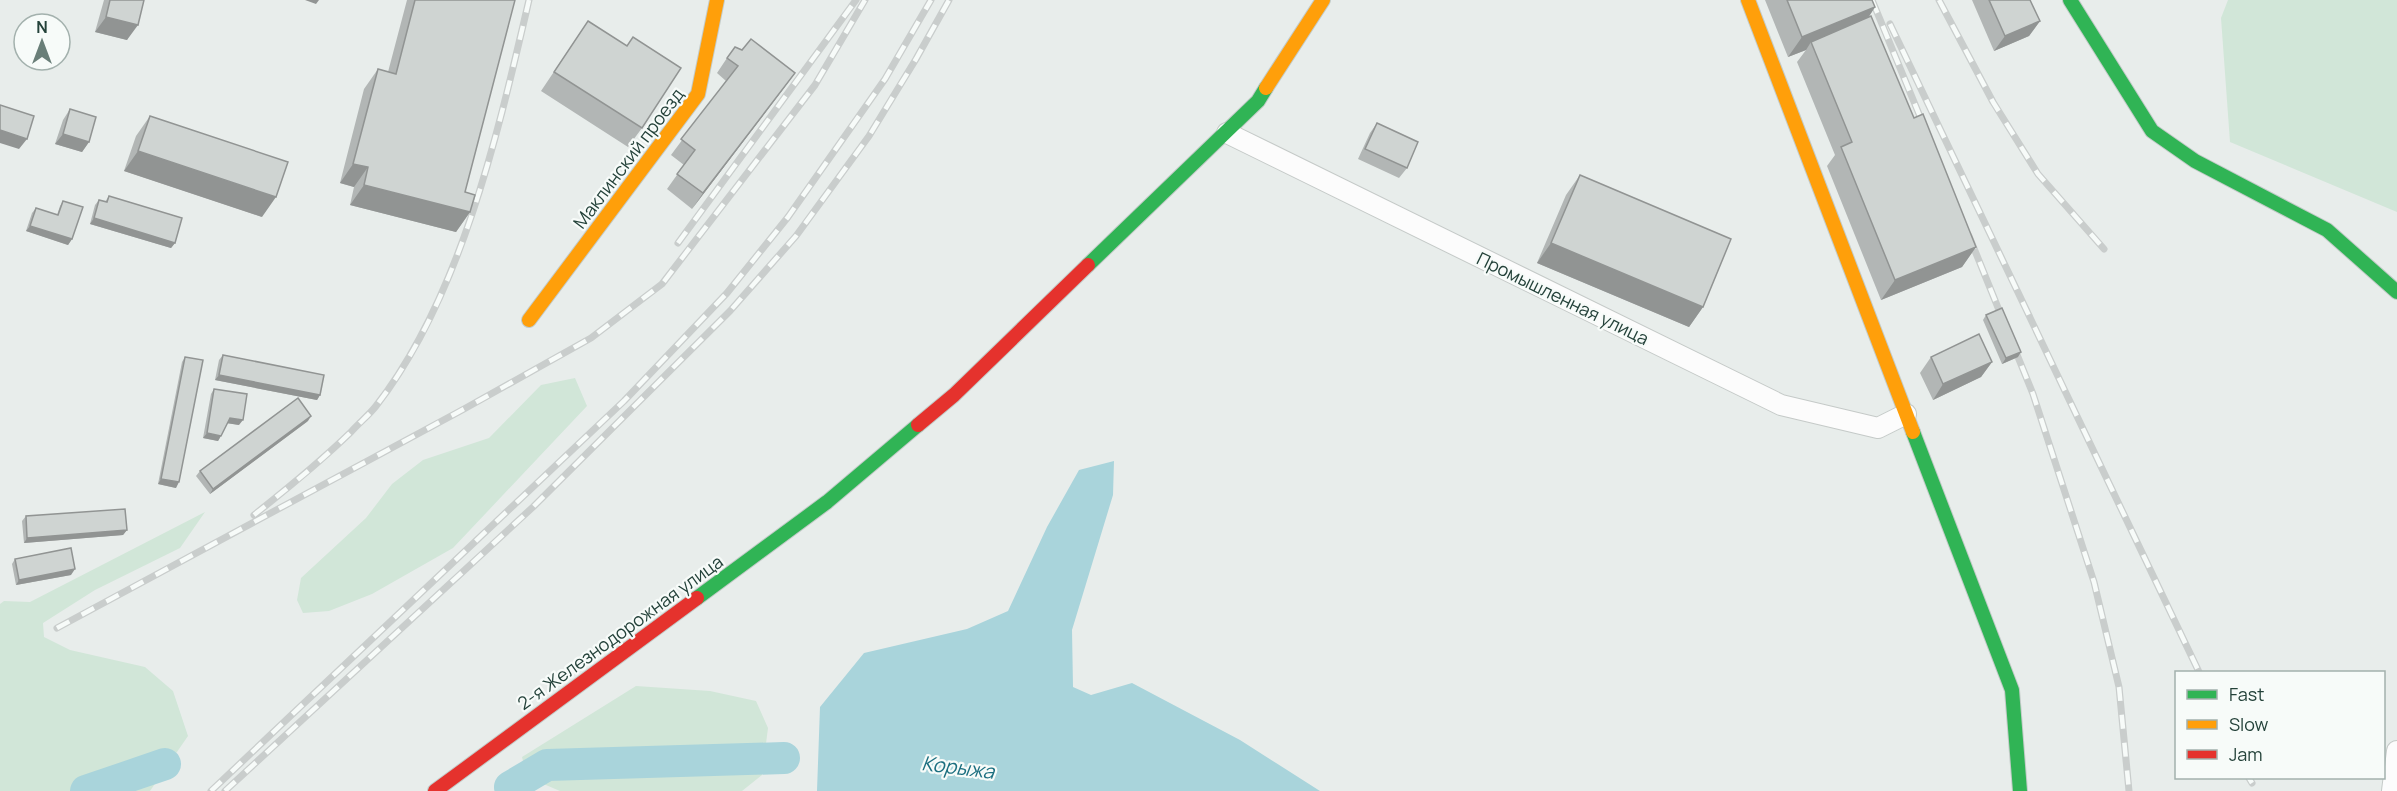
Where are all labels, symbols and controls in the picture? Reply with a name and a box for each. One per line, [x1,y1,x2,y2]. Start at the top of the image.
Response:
north arrow [12,12,72,72]
text: N [36,16,48,38]
street label: Маклинский проезд [567,83,689,233]
street label: Промышленная улица [1473,246,1653,350]
street label: 2-я Железнодорожная улица [512,549,728,715]
legend [2175,671,2385,779]
text: Fast [2229,682,2264,706]
text: Slow [2229,712,2269,736]
text: Jam [2229,742,2263,766]
water label: Корыжа [920,749,997,785]

